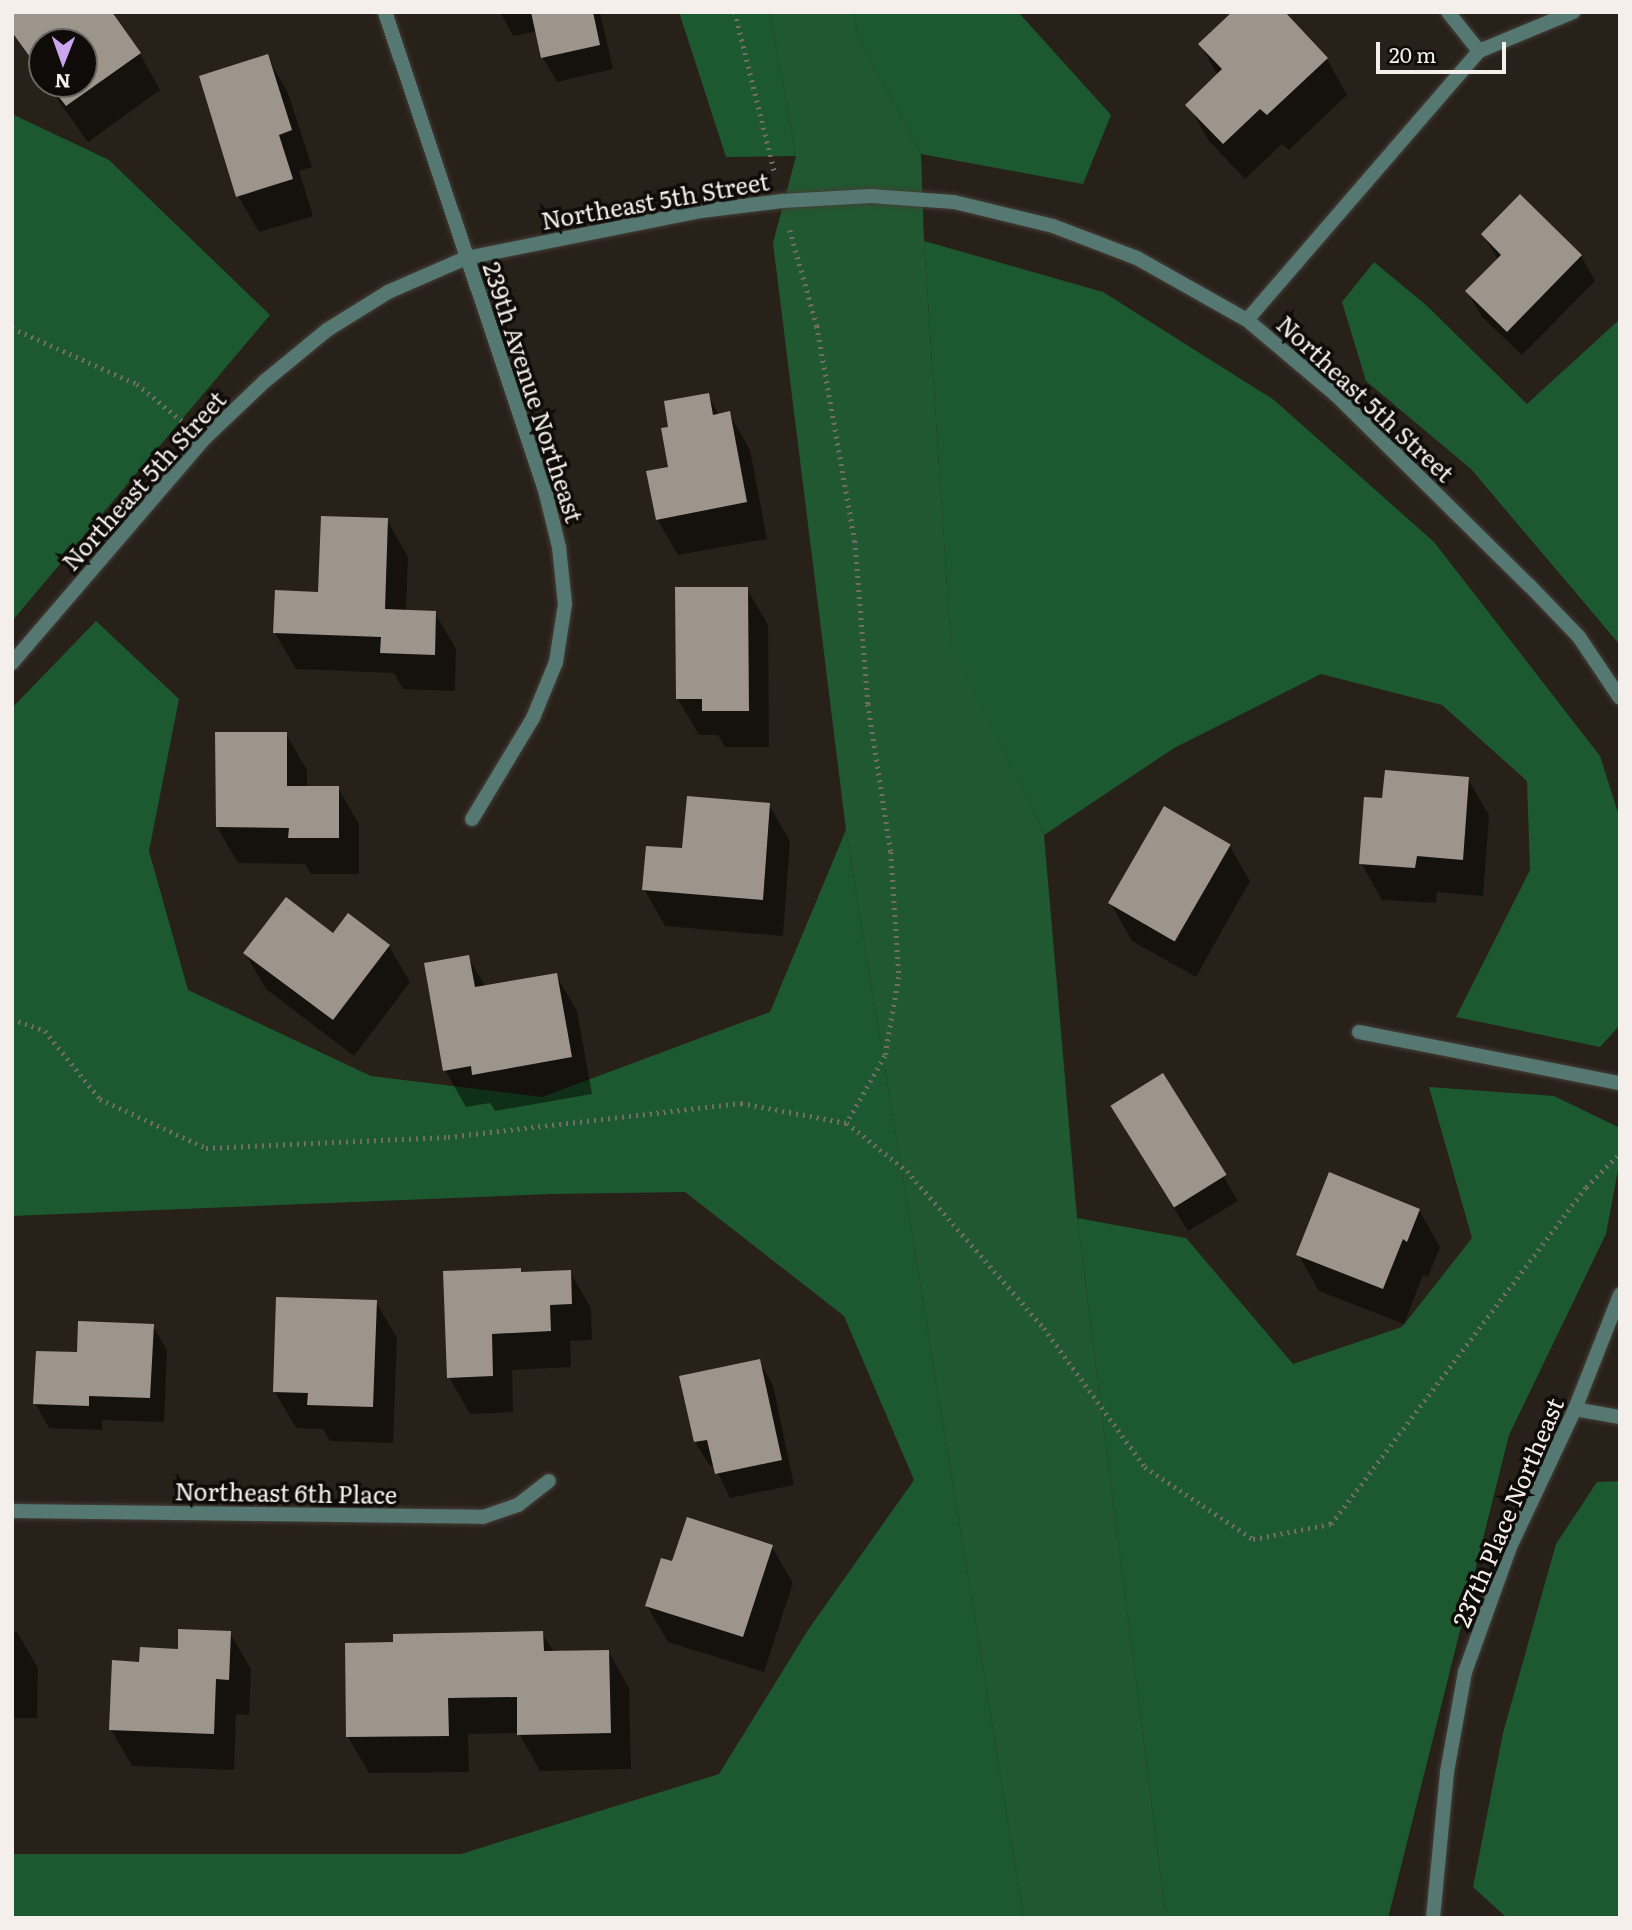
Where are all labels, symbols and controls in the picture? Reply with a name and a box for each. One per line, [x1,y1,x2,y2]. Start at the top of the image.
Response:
north arrow [28,28,98,98]
scale bar [1380,28,1510,72]
text: 20 m [1389,38,1436,69]
text: N [54,68,71,96]
street label: Northeast 5th Street [539,166,771,234]
street label: 239th Avenue Northeast [478,258,590,526]
street label: Northeast 5th Street [1272,309,1460,487]
street label: Northeast 5th Street [55,385,231,575]
street label: 237th Place Northeast [1446,1393,1568,1631]
street label: Northeast 6th Place [174,1476,398,1508]

